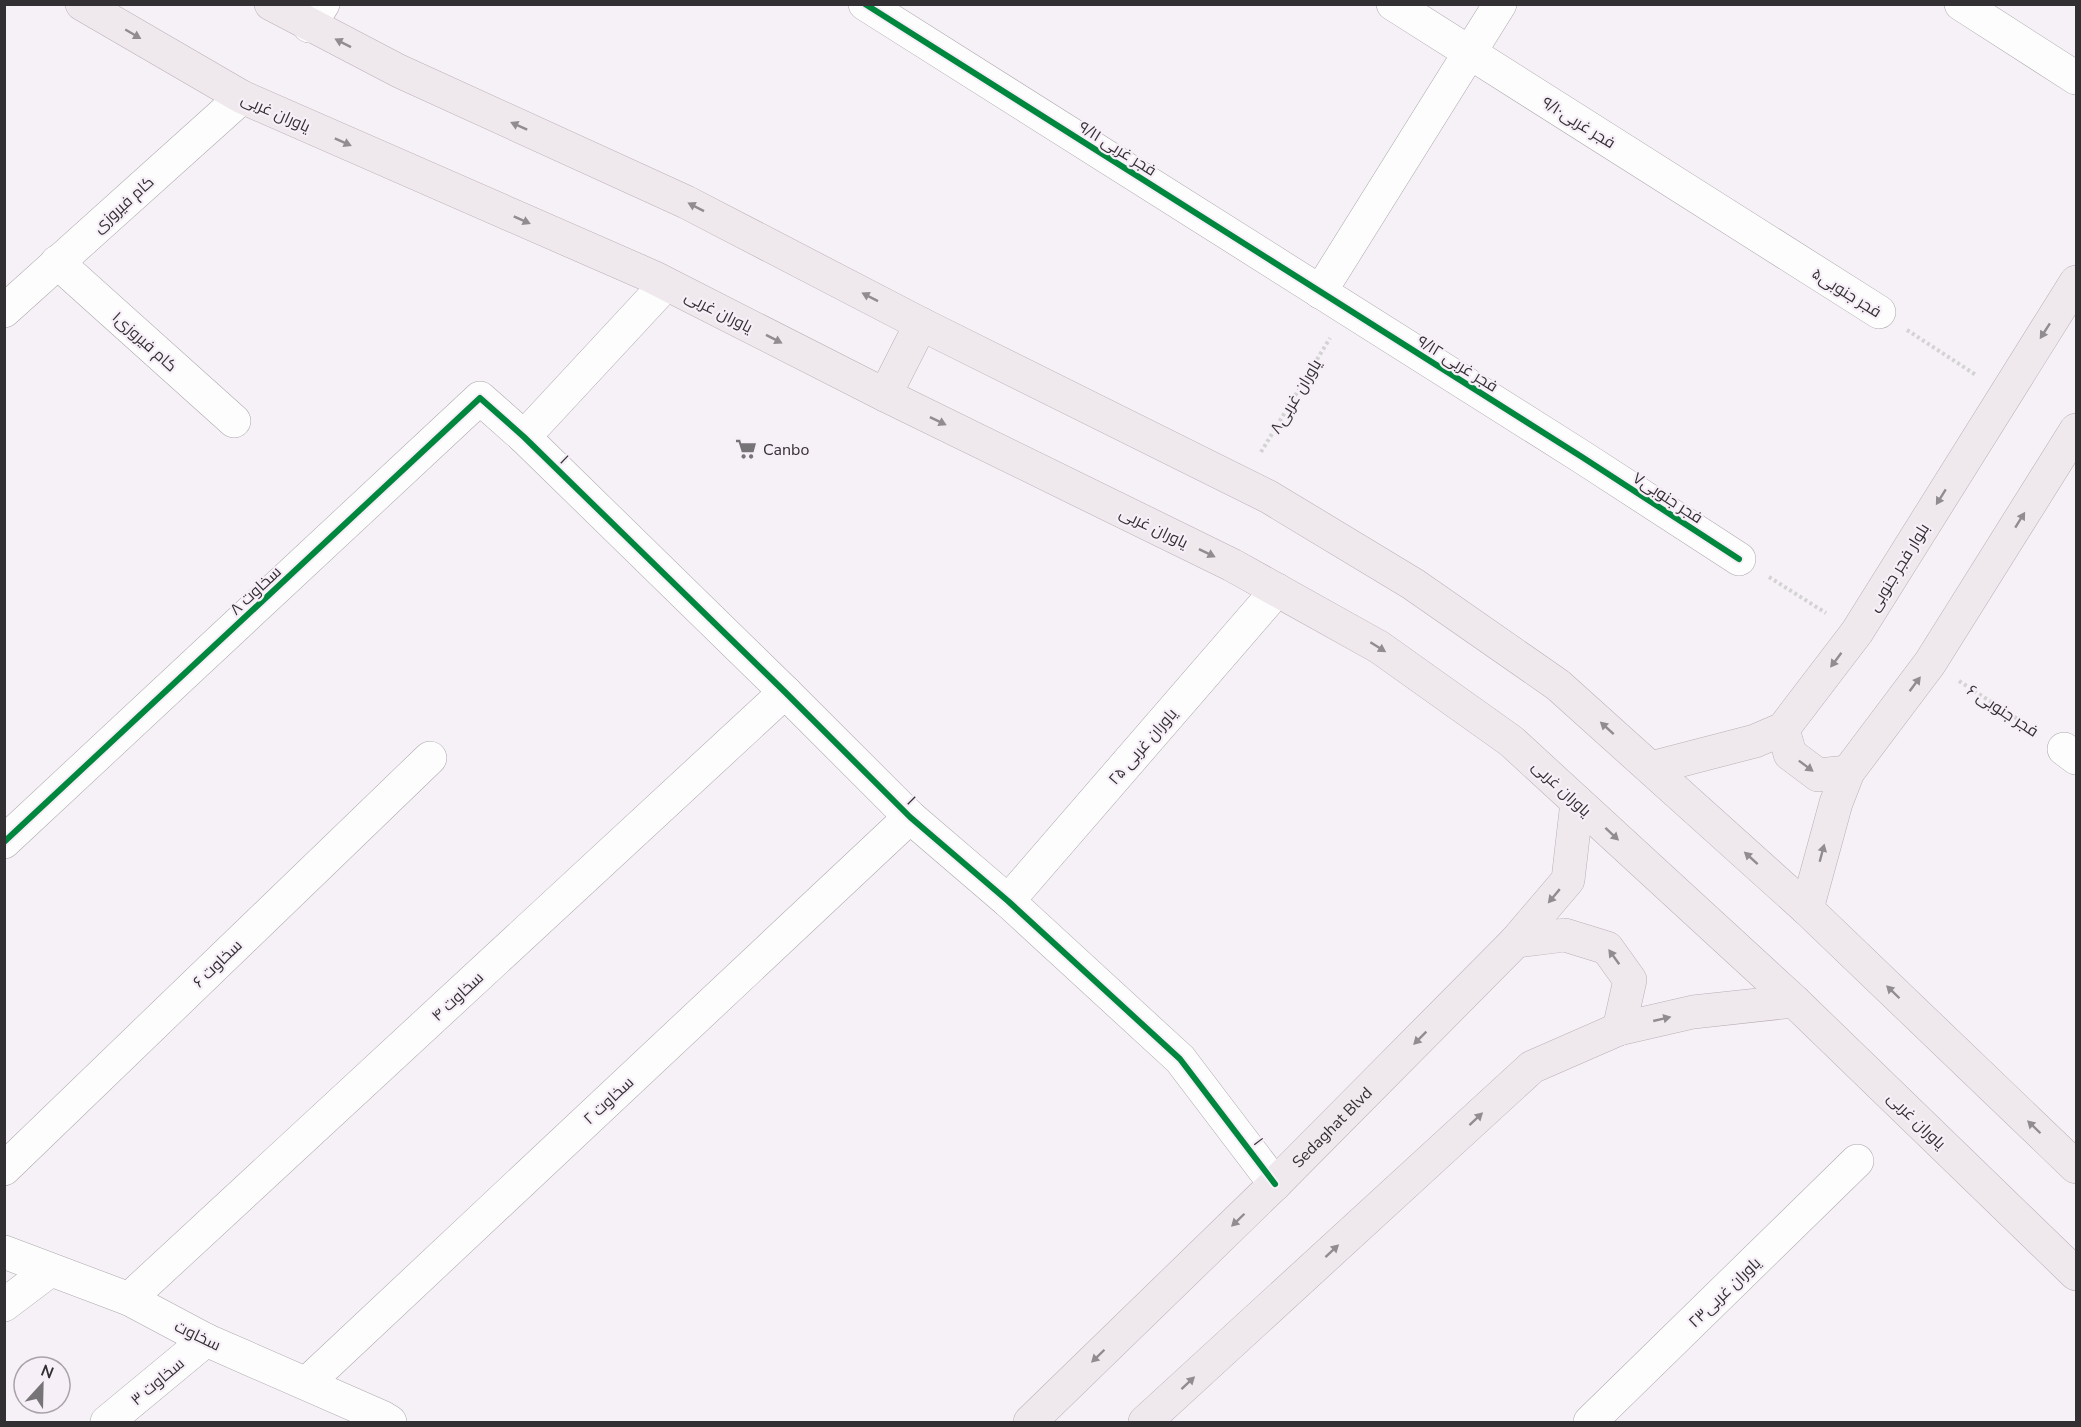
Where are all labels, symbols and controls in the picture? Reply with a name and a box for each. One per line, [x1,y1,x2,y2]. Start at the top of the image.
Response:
one-way arrow [125,28,141,39]
one-way arrow [334,38,351,48]
street label: یاوران غربی [237,88,314,138]
street label: فجر غربی۹/۱۰ [1538,92,1619,154]
street label: ۹/۱۱ فجر غربی [1074,116,1161,181]
one-way arrow [511,122,528,131]
one-way arrow [335,137,353,147]
street label: کام فیروزی [88,171,159,238]
one-way arrow [688,203,705,212]
one-way arrow [513,216,531,225]
street label: فجر جنوبی۵ [1807,263,1885,323]
street label: یاوران غربی [681,285,757,339]
one-way arrow [861,292,878,302]
street label: کام فیروزی۱ [107,307,182,377]
one-way arrow [2039,323,2051,339]
street label: ۹/۱۲ فجر غربی [1413,330,1502,397]
one-way arrow [766,334,783,344]
street label: یاوران غربی۸ [1265,354,1327,438]
one-way arrow [929,416,946,426]
supermarket icon: Canbo [734,437,758,461]
place label: Canbo [763,439,809,461]
street label: ۱ [555,450,574,469]
street label: فجر جنوبی۷ [1628,467,1707,529]
one-way arrow [1936,489,1947,505]
street label: یاوران غربی [1116,502,1192,554]
one-way arrow [2015,512,2026,528]
street label: بلوار فجر جنوبی [1863,519,1935,616]
one-way arrow [1198,548,1216,558]
street label: سخاوت ۸ [225,561,286,620]
one-way arrow [1370,641,1386,652]
one-way arrow [1830,653,1842,668]
one-way arrow [1908,676,1921,692]
street label: ۶ فجر جنوبی [1962,679,2043,742]
street label: یاوران غربی ۲۵ [1103,703,1183,790]
one-way arrow [1599,721,1614,735]
street label: یاوران غربی [1527,756,1596,822]
one-way arrow [1797,760,1813,772]
street label: ۱ [902,791,921,810]
one-way arrow [1605,826,1619,840]
one-way arrow [1818,844,1828,862]
one-way arrow [1744,852,1759,865]
one-way arrow [1548,888,1561,903]
street label: سخاوت ۶ [188,935,247,993]
one-way arrow [1608,949,1620,964]
street label: سخاوت ۴ [427,967,488,1026]
one-way arrow [1886,985,1901,999]
one-way arrow [1653,1014,1671,1024]
one-way arrow [1414,1030,1428,1044]
street label: سخاوت ۲ [579,1072,639,1130]
street label: Sedaghat Blvd [1287,1082,1377,1173]
street label: یاوران غربی [1882,1087,1951,1155]
one-way arrow [1468,1112,1483,1126]
one-way arrow [2028,1120,2042,1134]
street label: ۱ [1248,1133,1268,1150]
one-way arrow [1231,1213,1245,1227]
one-way arrow [1324,1245,1339,1258]
street label: یاوران غربی۲۳ [1684,1252,1766,1333]
street label: سخاوت [171,1315,224,1357]
one-way arrow [1091,1349,1105,1363]
street label: سخاوت ۳ [126,1353,189,1411]
north arrow [12,1355,72,1415]
text: N [38,1360,57,1384]
one-way arrow [1180,1377,1195,1390]

